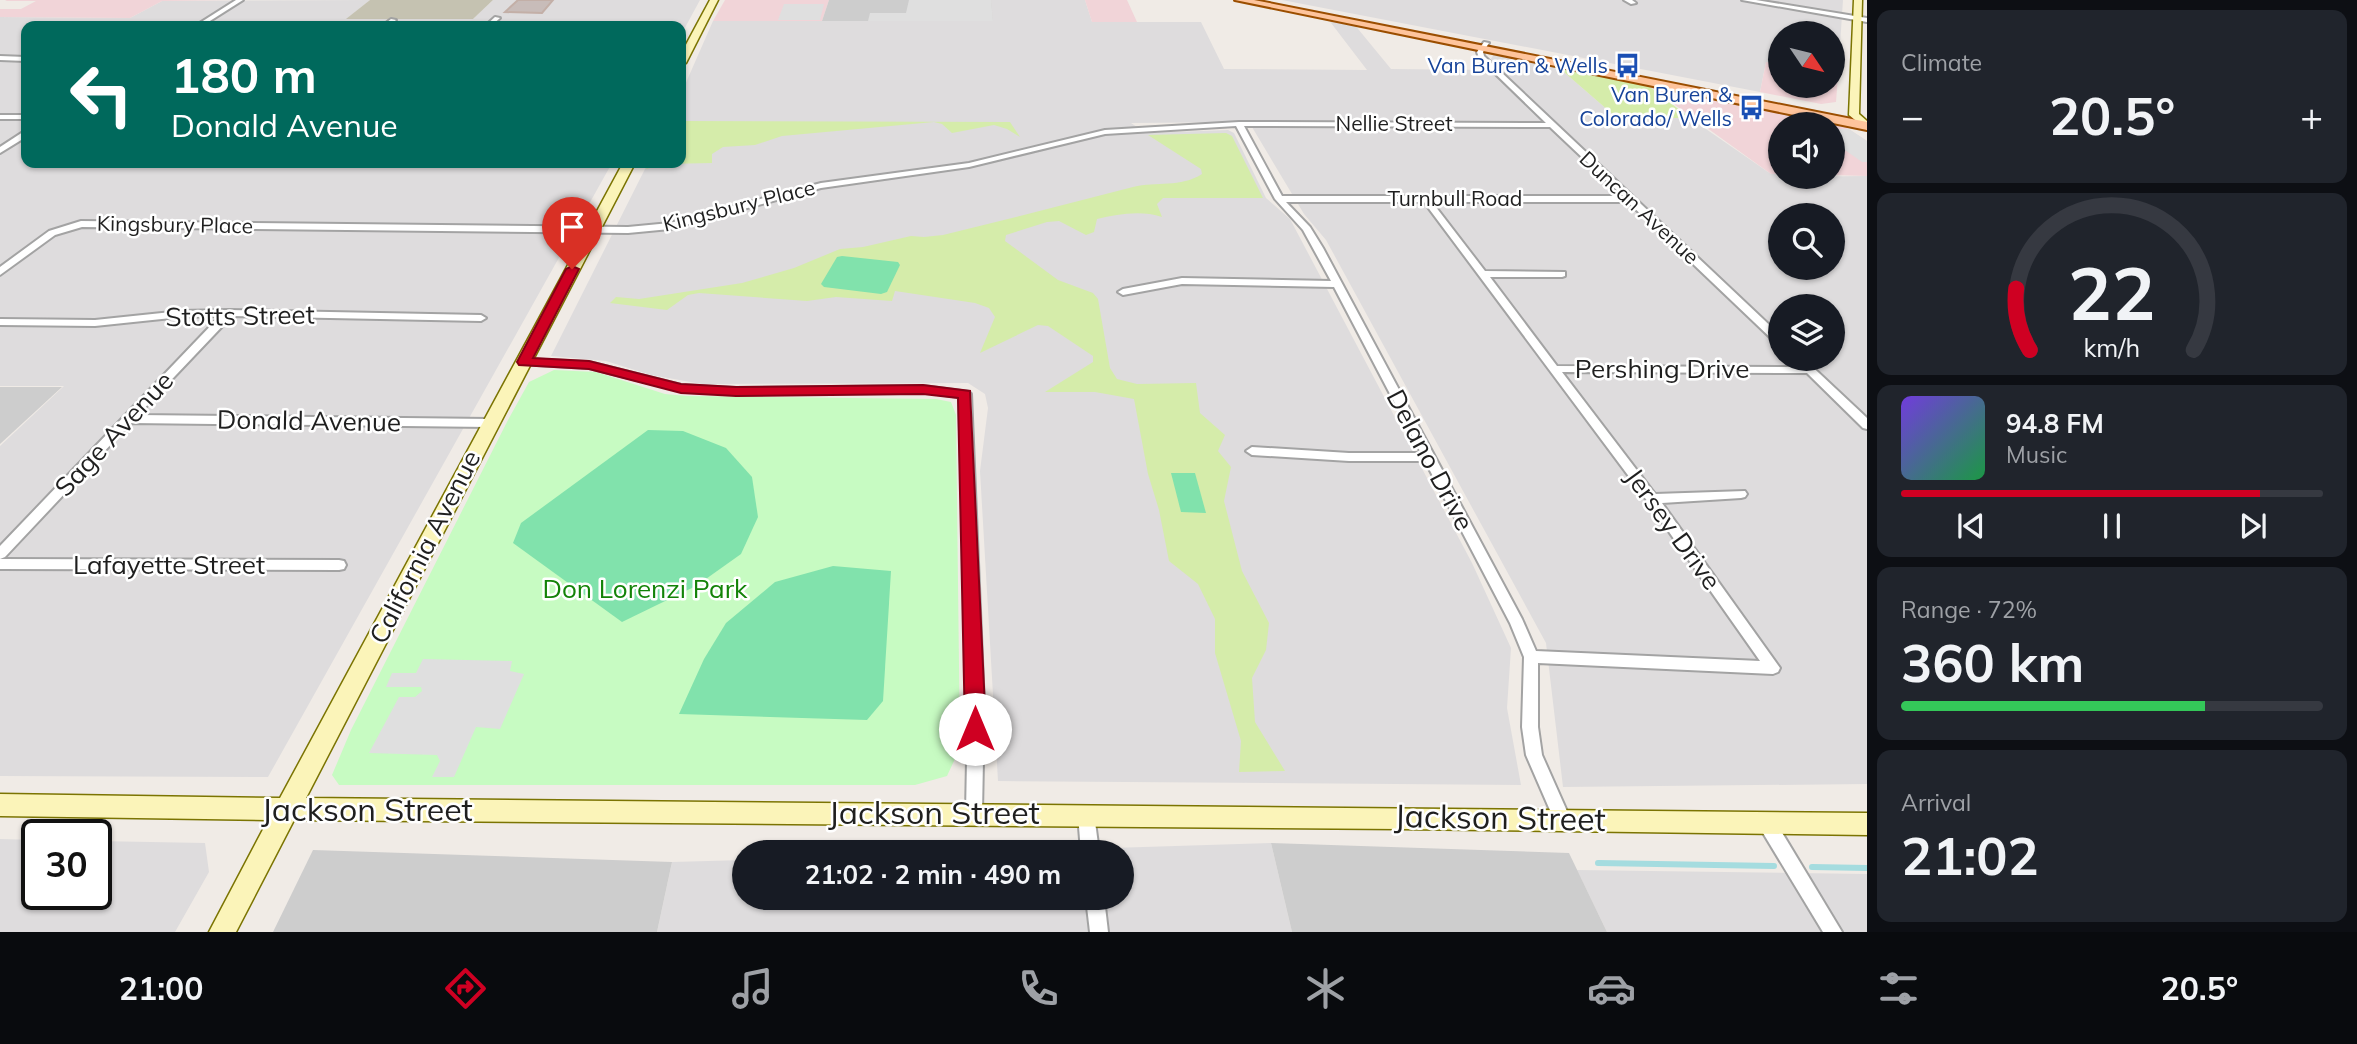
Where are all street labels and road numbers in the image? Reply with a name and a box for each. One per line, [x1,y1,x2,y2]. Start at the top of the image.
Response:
street label: Nellie Street [1335,110,1453,136]
street label: Duncan Avenue [1575,145,1705,269]
street label: Kingsbury Place [660,174,818,237]
street label: Turnbull Road [1388,185,1522,211]
street label: Kingsbury Place [97,210,253,238]
street label: Stotts Street [165,298,315,333]
street label: Pershing Drive [1575,352,1749,385]
street label: Sage Avenue [47,364,180,503]
street label: Delano Drive [1379,384,1481,536]
street label: Donald Avenue [217,402,401,439]
street label: California Avenue [362,445,487,649]
street label: Jersey Drive [1618,461,1729,596]
street label: Lafayette Street [73,548,265,581]
street label: Jackson Street [261,789,473,829]
street label: Jackson Street [828,792,1040,832]
street label: Jackson Street [1394,795,1606,839]

